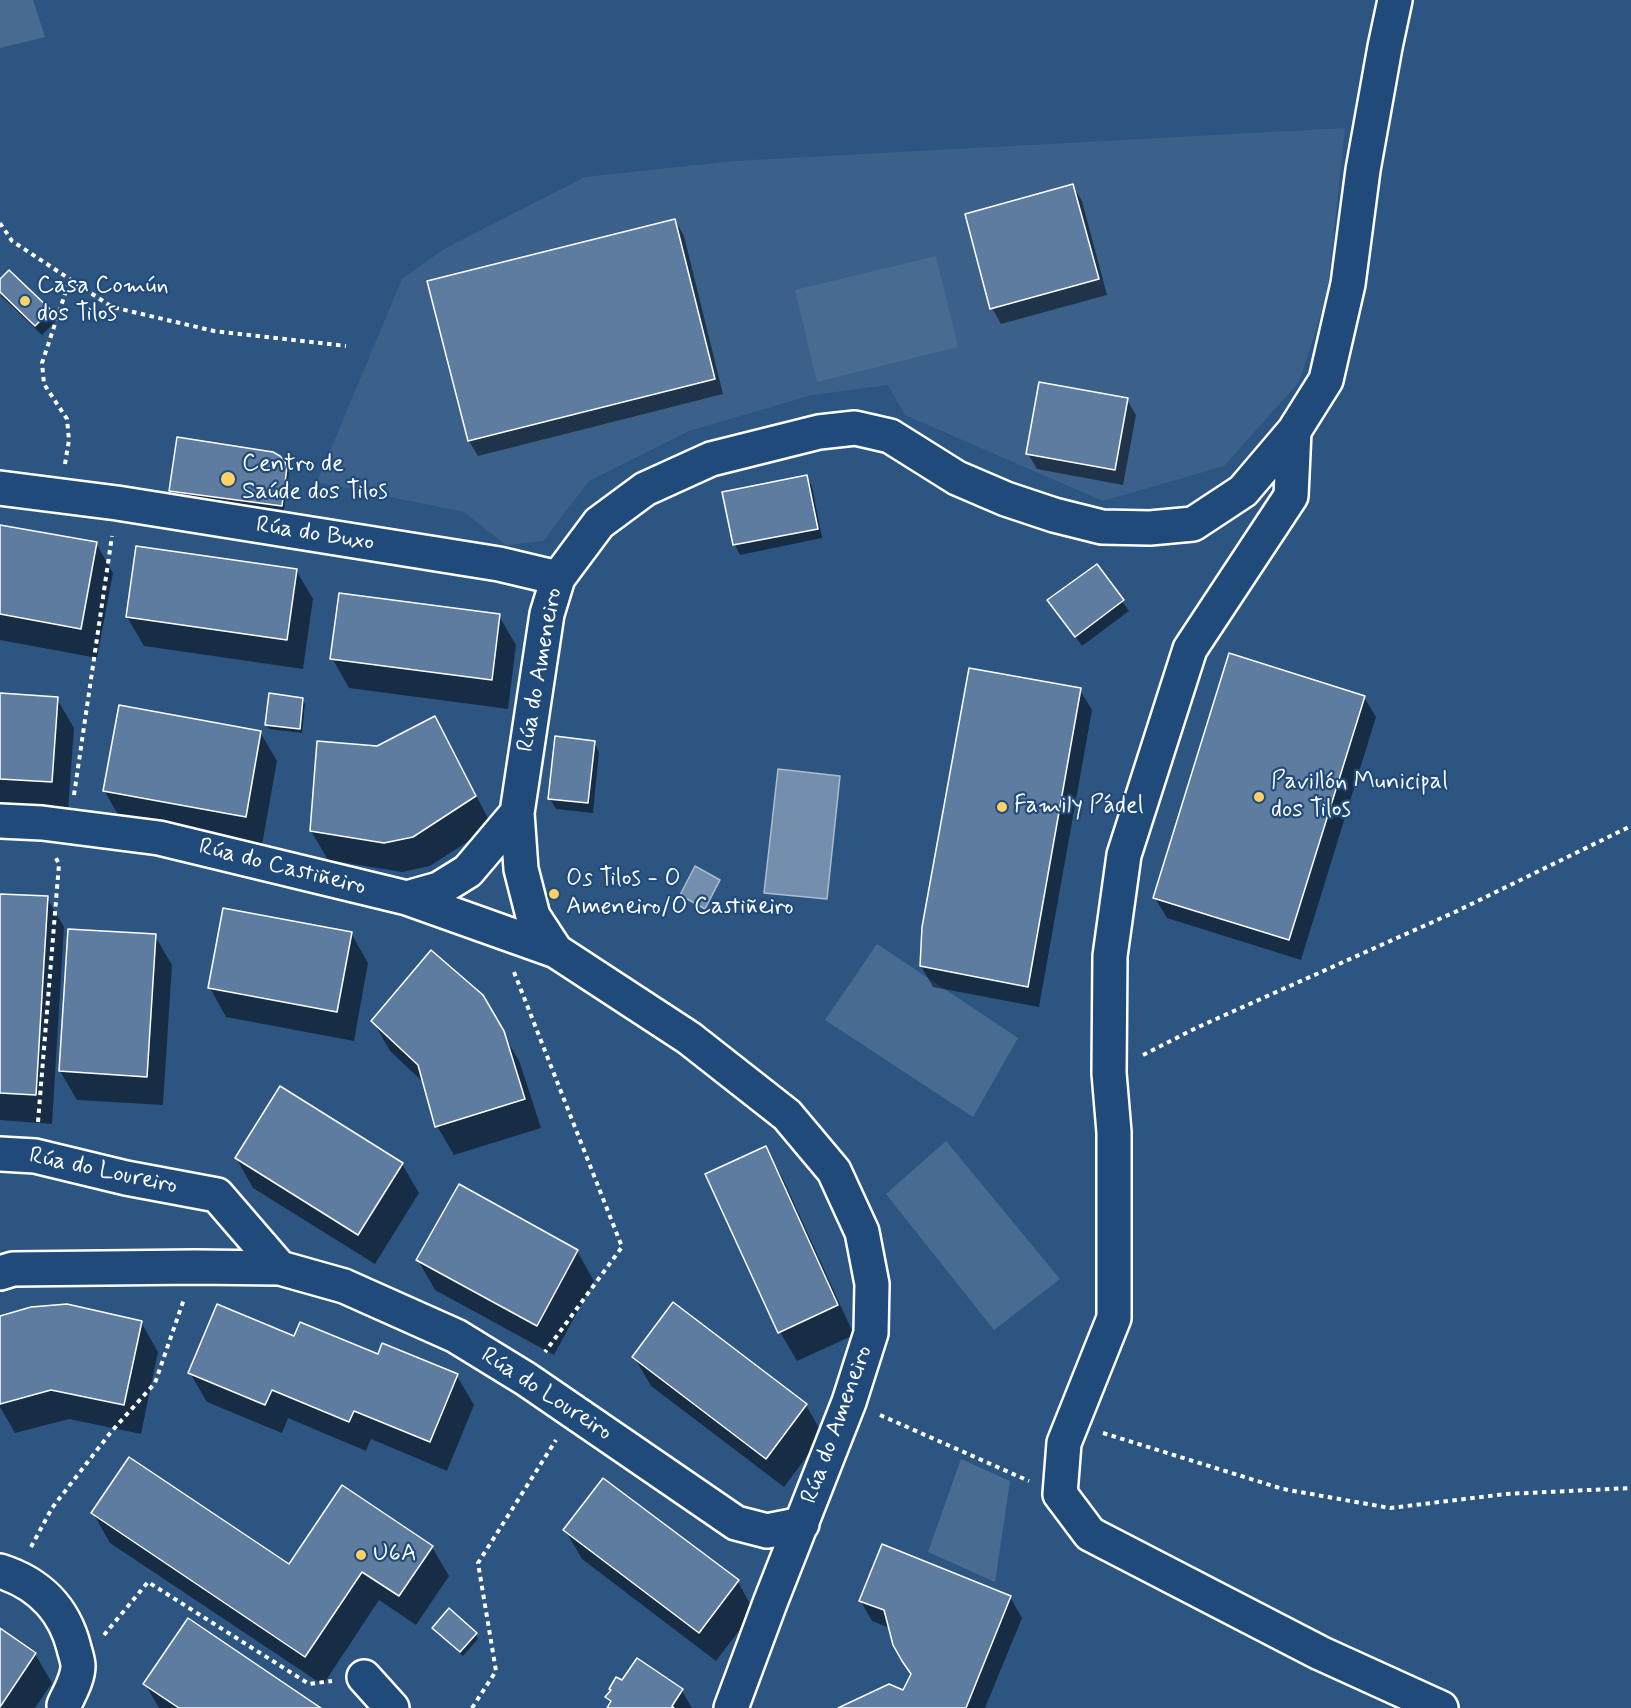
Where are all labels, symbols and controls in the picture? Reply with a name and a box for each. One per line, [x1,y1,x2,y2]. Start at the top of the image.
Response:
place label: Casa Común dos Tilos [37,273,168,329]
marker: Casa Común dos Tilos [18,294,32,308]
place label: Centro de Saúde dos Tilos [242,451,388,507]
marker: Centro de Saúde dos Tilos [219,470,237,488]
street label: Rúa do Buxo [254,511,376,559]
street label: Rúa do Ameneiro [512,586,570,754]
place label: Pavillón Municipal dos Tilos [1271,769,1448,825]
marker: Pavillón Municipal dos Tilos [1252,790,1266,804]
place label: Family Pádel [1014,793,1144,821]
marker: Family Pádel [995,800,1009,814]
street label: Rúa do Castiñeiro [196,833,368,903]
place label: Os Tilos - O Ameneiro/O Castiñeiro [566,866,794,922]
marker: Os Tilos - O Ameneiro/O Castiñeiro [547,887,561,901]
street label: Rúa do Loureiro [26,1142,180,1202]
street label: Rúa do Loureiro [475,1342,617,1448]
street label: Rúa do Ameneiro [796,1342,880,1508]
place label: U6A [373,1541,417,1569]
marker: U6A [354,1548,368,1562]

